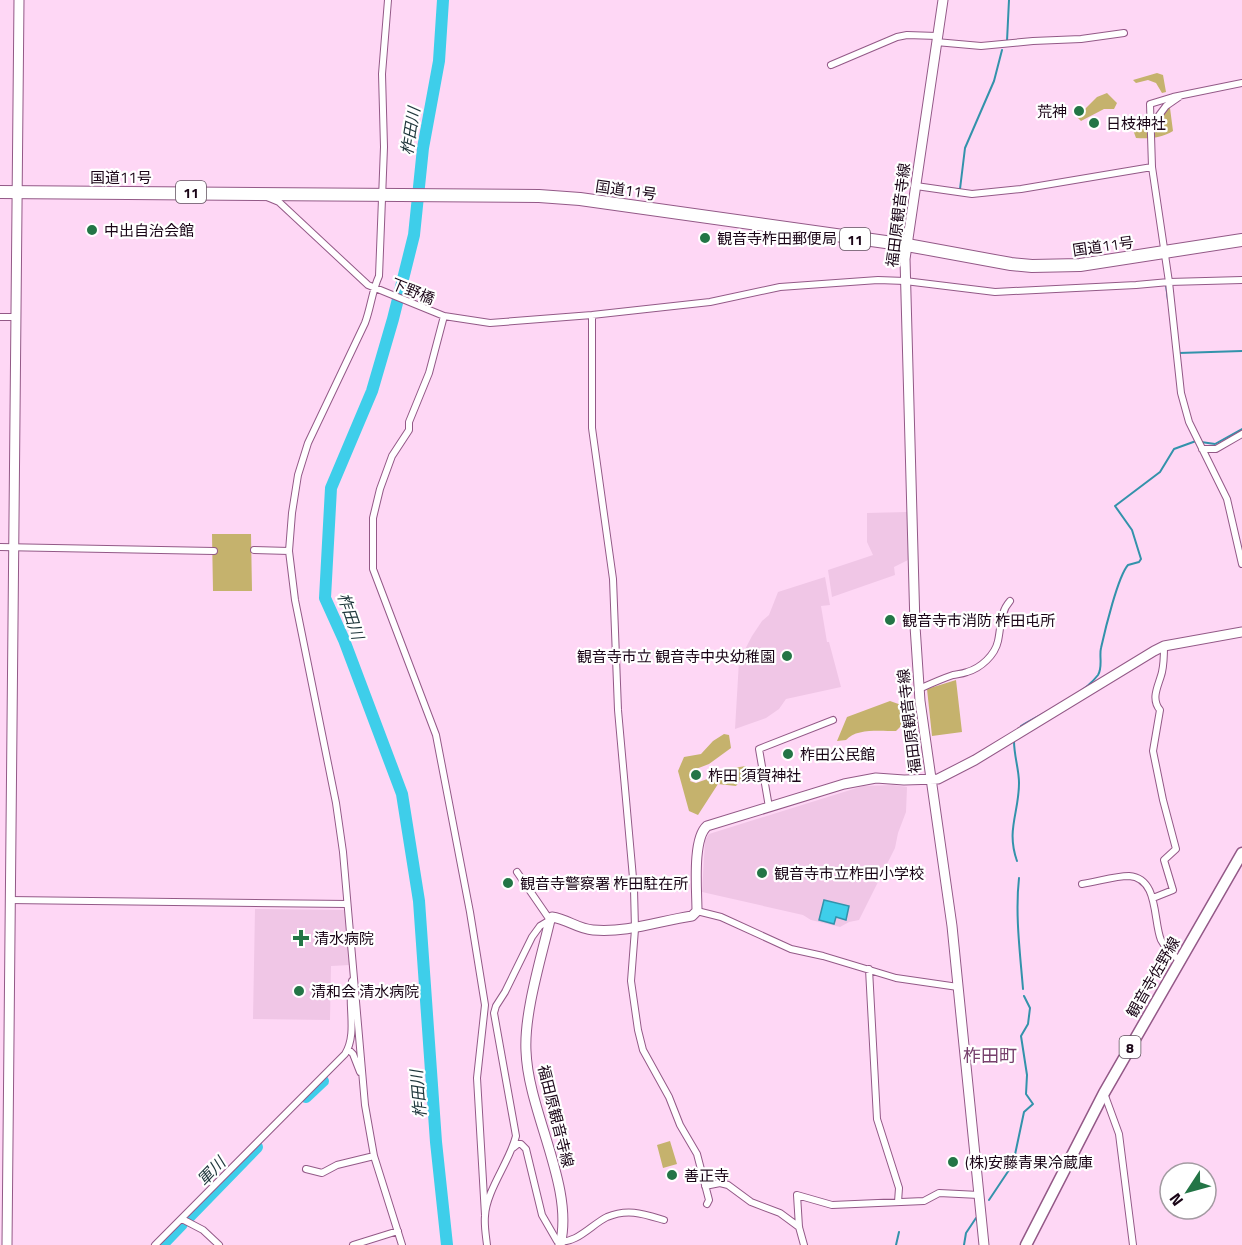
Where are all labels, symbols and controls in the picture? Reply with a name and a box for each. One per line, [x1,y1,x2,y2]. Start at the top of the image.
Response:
place label: 荒神 [1037,100,1067,123]
water label: 柞田川 [394,103,426,157]
marker: 荒神 [1072,104,1086,118]
place label: 日枝神社 [1106,112,1166,135]
marker: 日枝神社 [1087,116,1101,130]
street label: 福田原観音寺線 [880,161,916,269]
street label: 国道11号 [90,166,152,189]
street label: 国道11号 [594,174,658,206]
road number: 11 [176,181,206,203]
place label: 中出自治会館 [104,219,194,242]
marker: 中出自治会館 [85,223,99,237]
place label: 観音寺柞田郵便局 [717,227,837,250]
road number: 11 [840,228,870,250]
street label: 国道11号 [1071,230,1135,262]
marker: 観音寺柞田郵便局 [698,231,712,245]
street label: 下野橋 [388,272,438,310]
water label: 柞田川 [332,589,371,644]
place label: 観音寺市消防 柞田屯所 [902,609,1055,632]
marker: 観音寺市消防 柞田屯所 [883,613,897,627]
place label: 観音寺市立 観音寺中央幼稚園 [577,645,775,668]
marker: 観音寺市立 観音寺中央幼稚園 [780,649,794,663]
street label: 福田原観音寺線 [891,667,927,775]
place label: 柞田公民館 [800,743,875,766]
marker: 柞田公民館 [781,747,795,761]
place label: 柞田 須賀神社 [708,764,801,787]
marker: 柞田 須賀神社 [689,768,703,782]
place label: 観音寺市立柞田小学校 [774,862,924,885]
marker: 観音寺市立柞田小学校 [755,866,769,880]
place label: 観音寺警察署 柞田駐在所 [520,872,688,895]
marker: 観音寺警察署 柞田駐在所 [501,876,515,890]
place label: 清水病院 [314,927,374,950]
marker: 清水病院 [292,929,310,947]
street label: 観音寺佐野線 [1121,932,1185,1022]
place label: 清和会 清水病院 [311,980,419,1003]
marker: 清和会 清水病院 [292,984,306,998]
road number: 8 [1120,1036,1140,1058]
district label: 柞田町 [963,1042,1017,1069]
street label: 福田原観音寺線 [532,1062,580,1170]
water label: 柞田川 [404,1067,432,1119]
water label: 軍川 [191,1150,232,1191]
place label: (株)安藤青果冷蔵庫 [965,1151,1093,1174]
marker: (株)安藤青果冷蔵庫 [946,1155,960,1169]
north arrow [1158,1161,1218,1221]
place label: 善正寺 [684,1164,729,1187]
marker: 善正寺 [665,1168,679,1182]
text: N [1163,1188,1189,1211]

